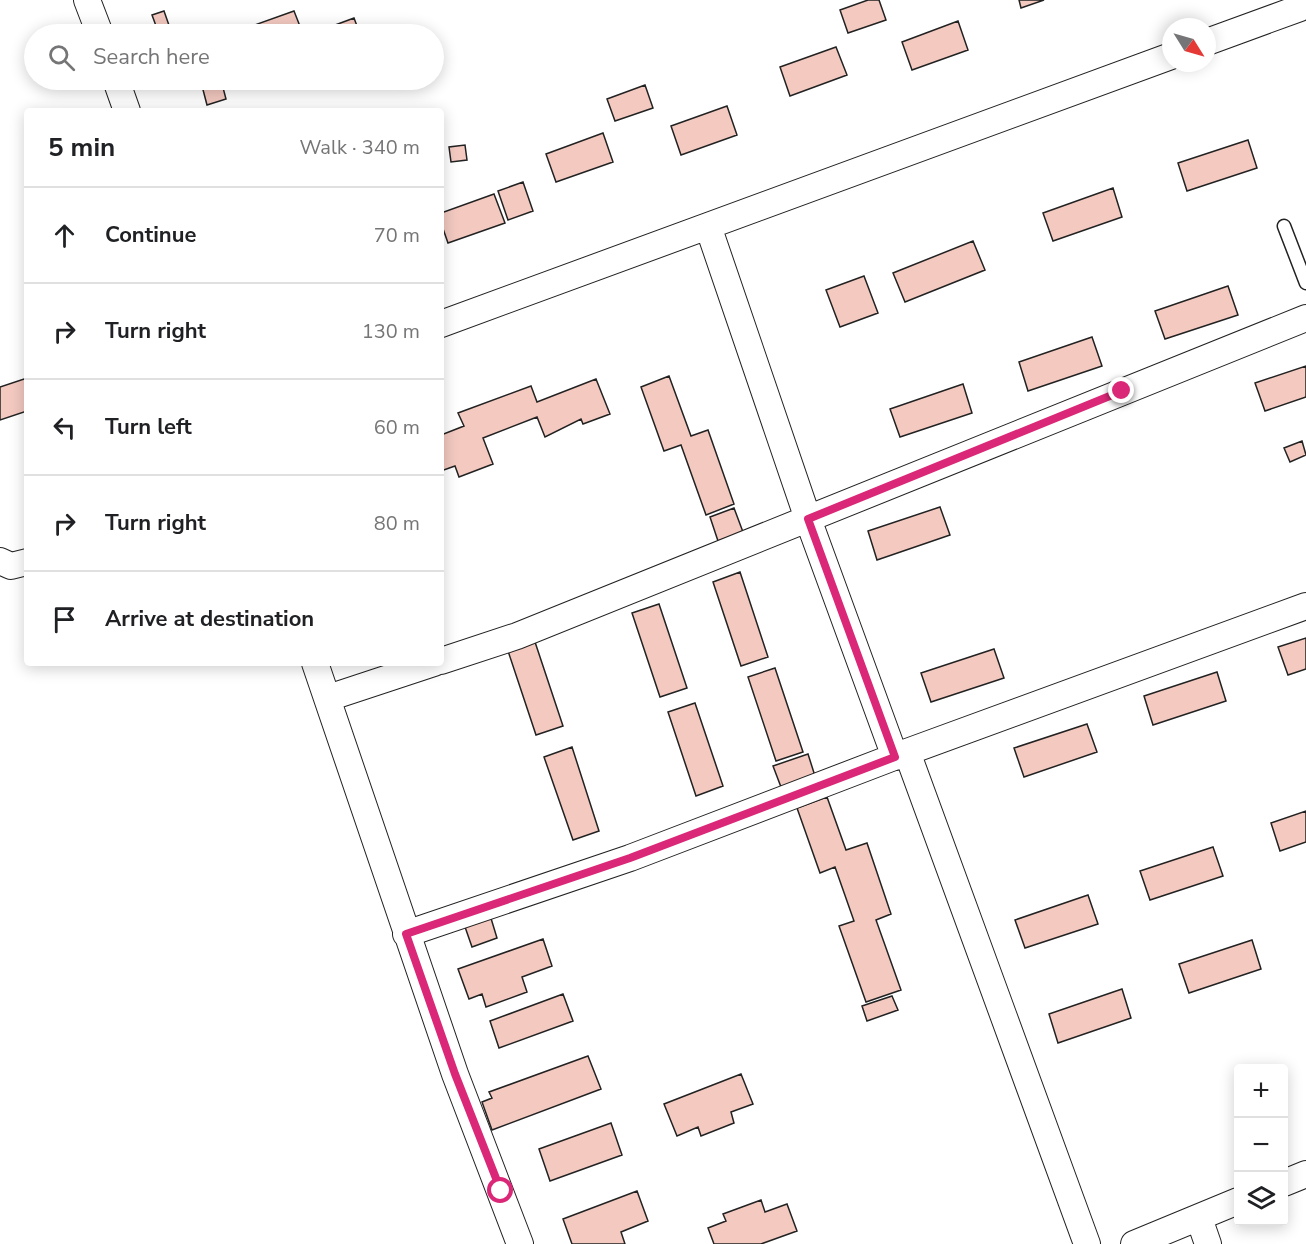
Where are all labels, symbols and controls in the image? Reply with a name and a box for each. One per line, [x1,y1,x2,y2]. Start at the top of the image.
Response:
north arrow [1162,18,1216,72]
search box [24,24,444,90]
icon: search [45,41,78,74]
text: Search here [93,42,210,72]
text: 5 min [48,130,115,165]
text: Walk · 340 m [300,134,420,161]
icon: ahead [48,219,81,252]
text: Continue [105,220,196,250]
text: 70 m [374,222,420,249]
icon: right [48,315,81,348]
text: Turn right [105,316,206,346]
text: 130 m [362,318,420,345]
route end [1108,377,1134,403]
icon: left [48,411,81,444]
text: Turn left [105,412,192,442]
text: 60 m [374,414,420,441]
icon: right [48,507,81,540]
text: Turn right [105,508,206,538]
text: 80 m [374,510,420,537]
icon: arrive [48,603,81,636]
text: Arrive at destination [105,604,314,634]
map controls [1234,1064,1288,1226]
button: + [1234,1064,1288,1118]
button: − [1234,1118,1288,1172]
button: layers [1234,1172,1288,1226]
route start [487,1177,513,1203]

